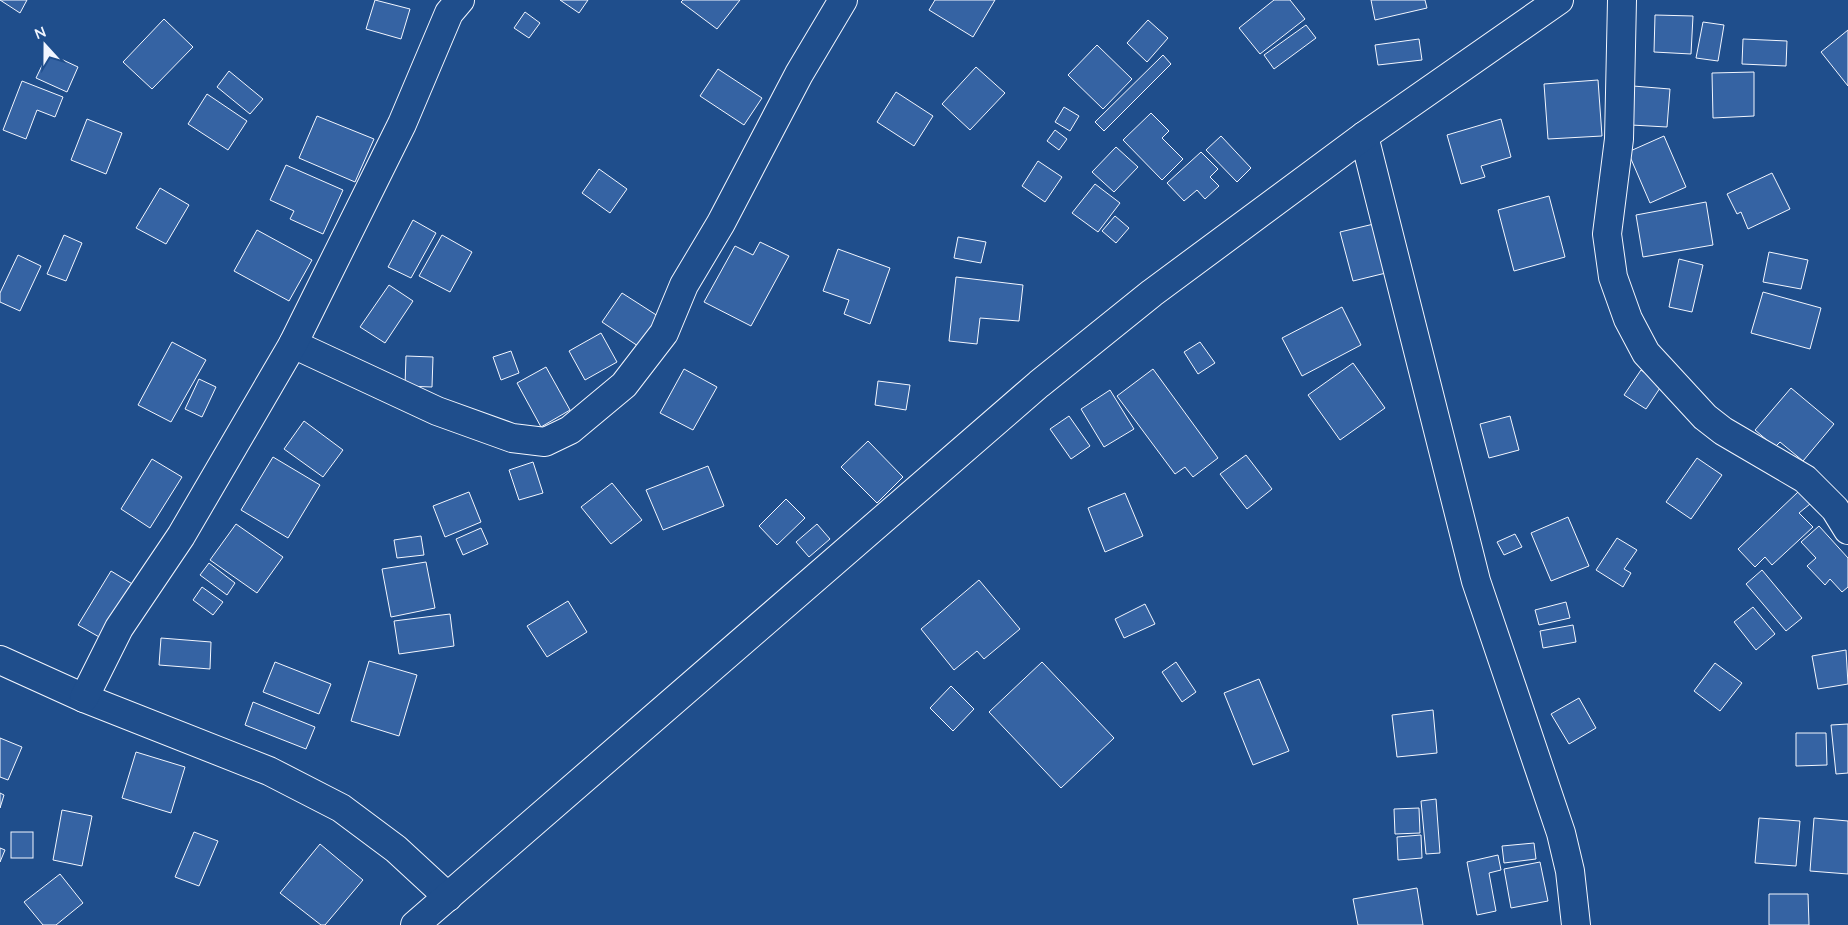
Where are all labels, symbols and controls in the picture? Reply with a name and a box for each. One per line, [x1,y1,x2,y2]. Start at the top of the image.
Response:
north arrow [20,20,70,70]
text: N [32,23,48,42]

